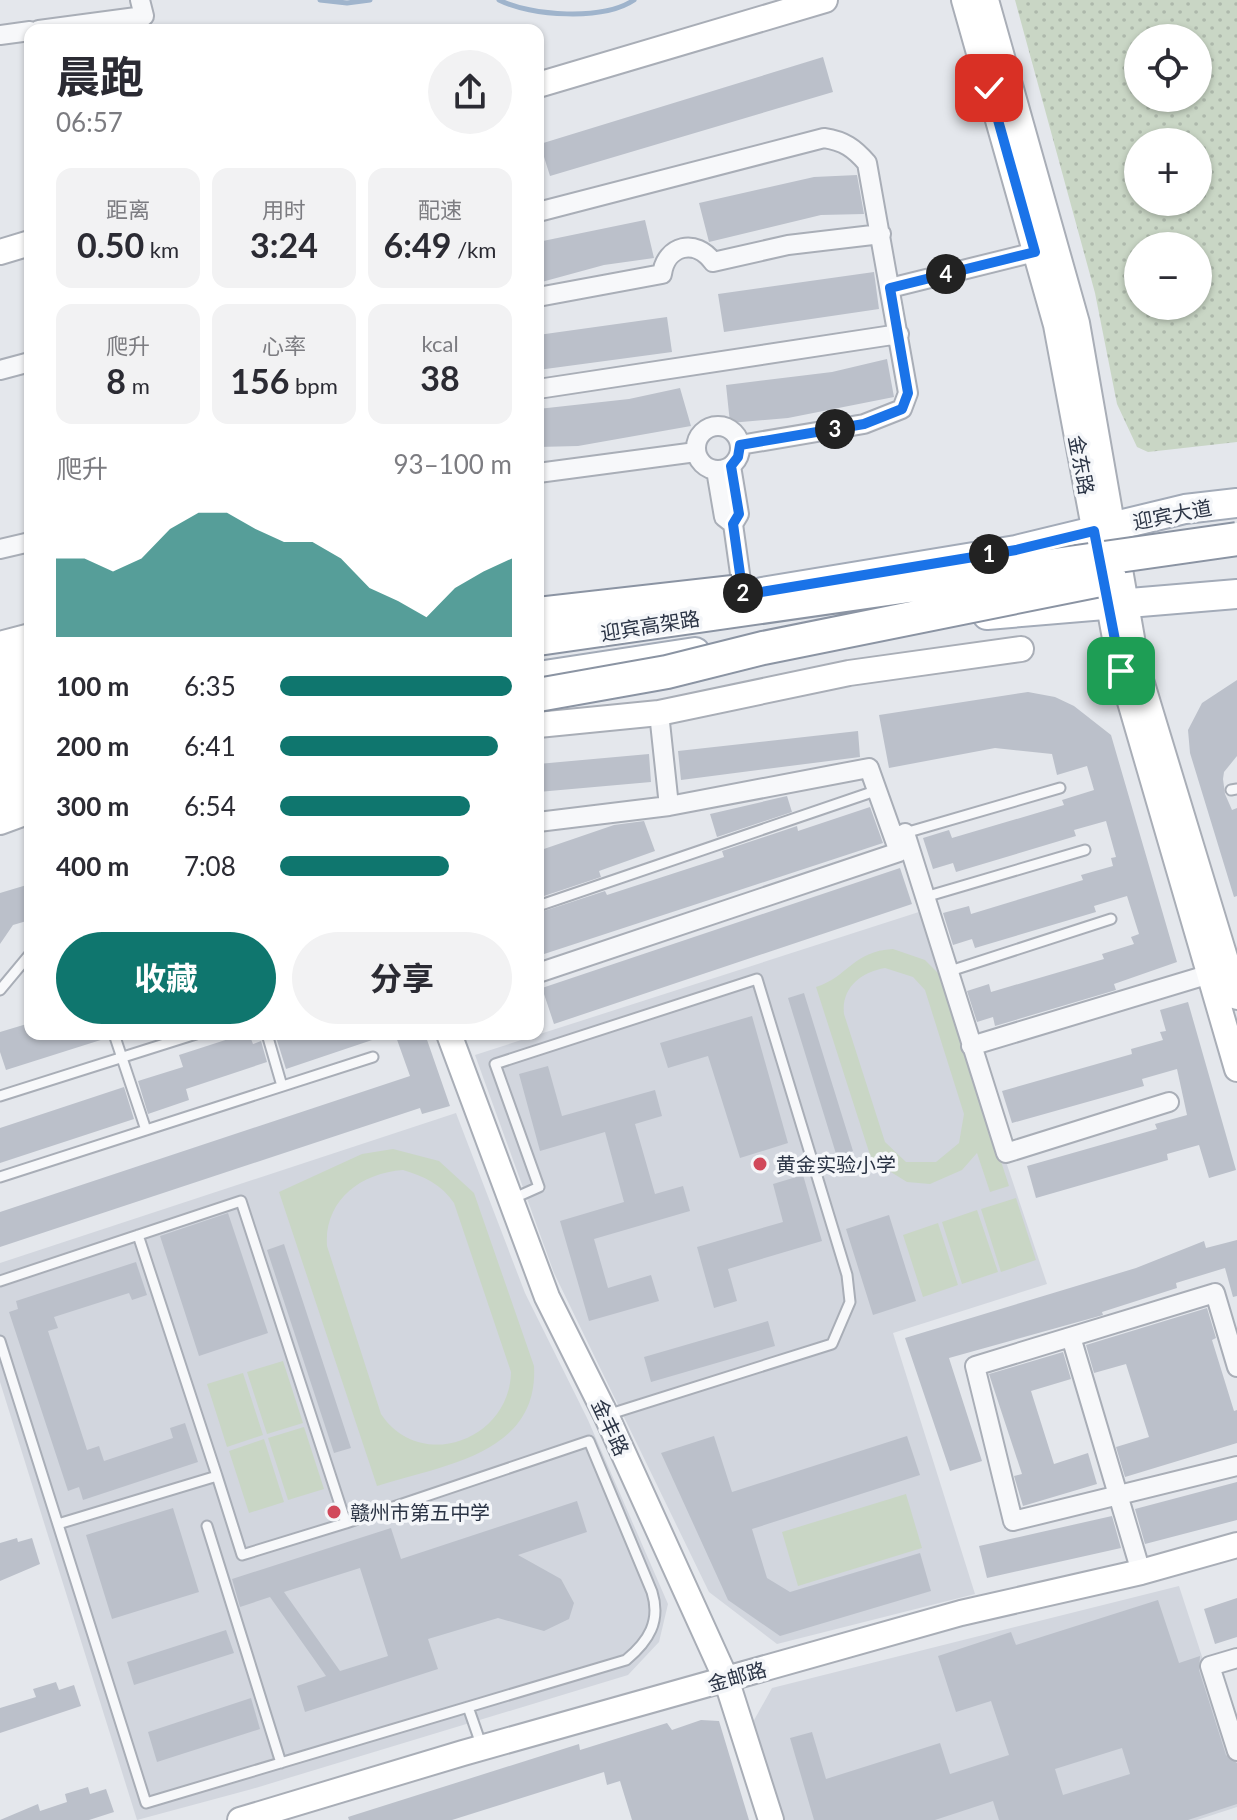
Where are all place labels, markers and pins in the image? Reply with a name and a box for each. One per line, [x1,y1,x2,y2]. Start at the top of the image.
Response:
pin [955,54,1023,122]
pin: 4 [926,254,966,294]
pin: 3 [815,409,855,449]
pin: 1 [969,534,1009,574]
pin: 2 [723,573,763,613]
pin [1087,637,1155,705]
place label: 黄金实验小学 [776,1152,896,1176]
marker: 黄金实验小学 [751,1155,769,1173]
place label: 赣州市第五中学 [350,1500,490,1524]
marker: 赣州市第五中学 [325,1503,343,1521]

